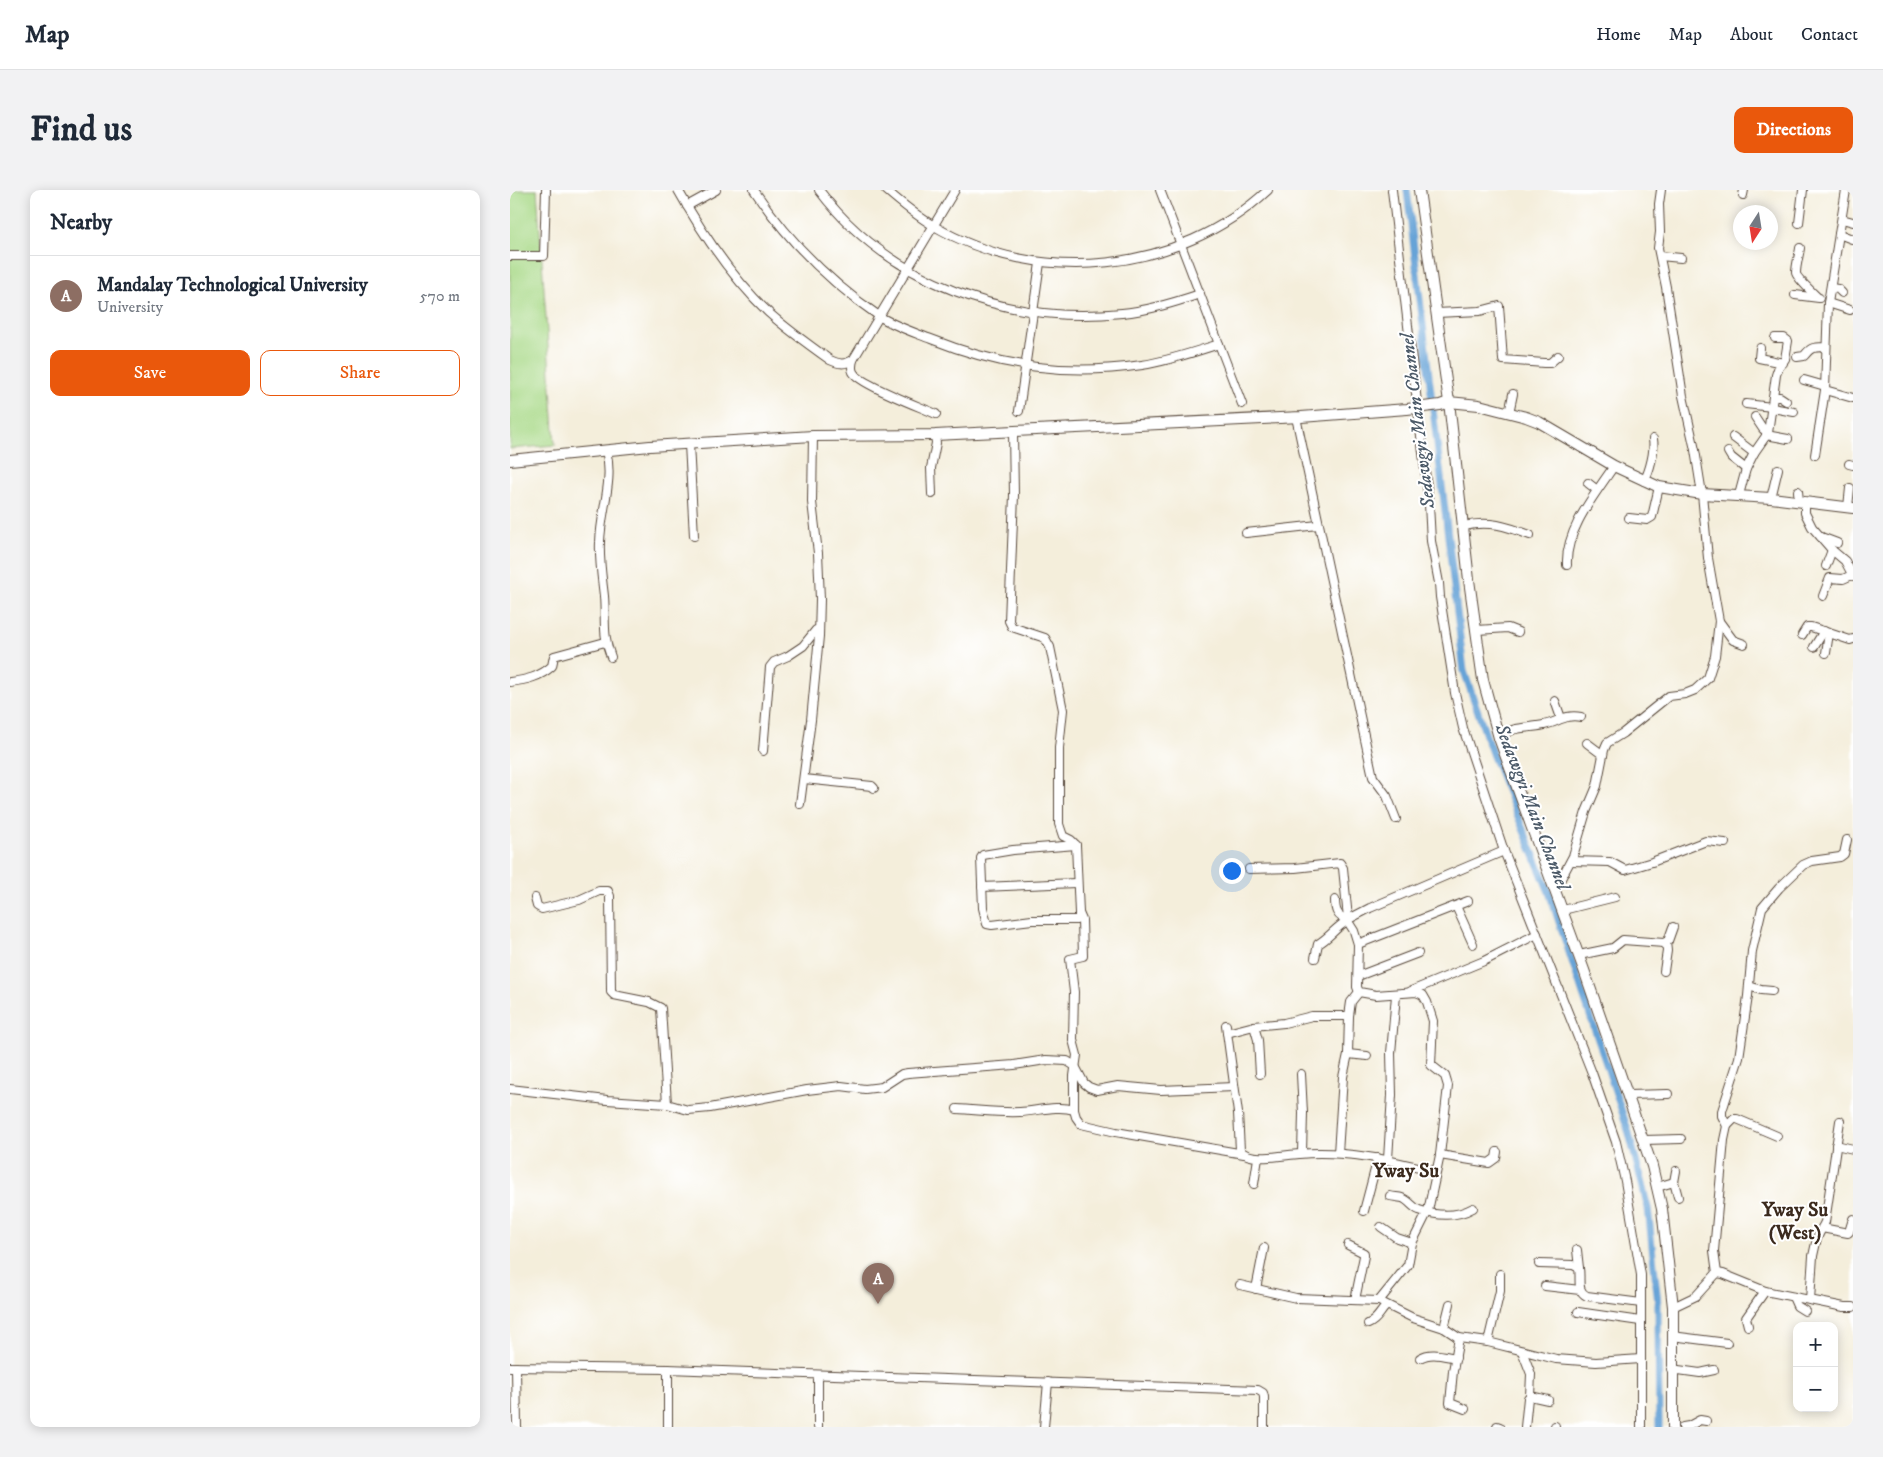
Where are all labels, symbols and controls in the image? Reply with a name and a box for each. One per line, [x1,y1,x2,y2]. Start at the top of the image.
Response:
text: Map [25,20,69,50]
text: Home [1596,24,1641,46]
text: Map [1669,24,1702,46]
text: About [1730,24,1773,46]
text: Contact [1801,24,1858,46]
button: Directions [1734,107,1853,153]
text: Find us [30,108,132,152]
north arrow [1733,205,1778,250]
text: Nearby [50,210,112,236]
text: Mandalay Technological University [97,274,368,297]
text: A [61,286,71,306]
text: 570 m [420,286,460,306]
text: University [97,297,163,317]
water label: Sedawgyi Main Channel [1396,330,1440,511]
button: Save [50,350,250,396]
button: Share [260,350,460,396]
water label: Sedawgyi Main Channel [1489,720,1575,895]
your location [1219,858,1245,884]
district label: Yway Su [1372,1159,1439,1184]
district label: Yway Su (West) [1761,1198,1828,1246]
pin: A [862,1263,894,1304]
map controls [1793,1322,1838,1412]
button: + [1793,1322,1838,1367]
button: − [1793,1367,1838,1412]

